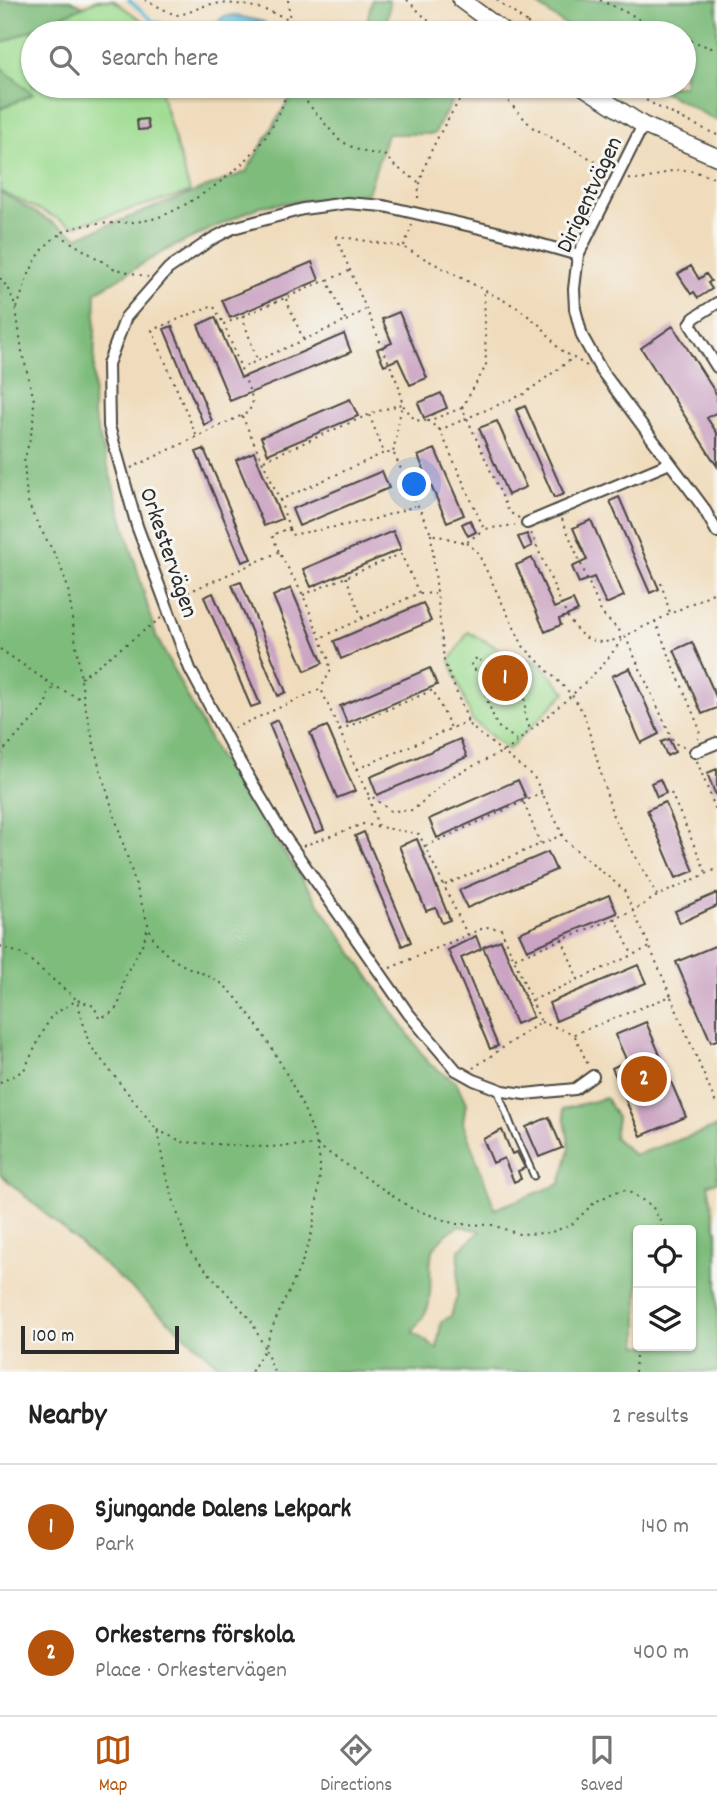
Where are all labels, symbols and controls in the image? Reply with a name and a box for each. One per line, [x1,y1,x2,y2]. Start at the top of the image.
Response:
search box [21,21,696,98]
icon: search [45,41,83,79]
text: Search here [101,41,219,78]
street label: Dirigentvägen [549,131,633,259]
your location [397,467,431,501]
street label: Orkestervägen [129,483,205,623]
pin: 1 [482,652,528,704]
pin: 2 [621,1053,667,1105]
map controls [633,1225,696,1351]
button: locate [633,1225,696,1288]
button: layers [633,1288,696,1351]
scale bar [21,1323,178,1355]
text: 100 m [32,1324,74,1351]
text: Nearby [28,1396,106,1439]
text: 2 results [612,1401,689,1434]
text: Sjungande Dalens Lekpark [95,1492,351,1529]
text: 1 [48,1511,54,1544]
text: 140 m [641,1511,689,1544]
text: Park [95,1529,134,1562]
text: Orkesterns förskola [95,1618,294,1655]
text: 2 [46,1637,56,1670]
text: 400 m [633,1637,689,1670]
text: Place · Orkestervägen [95,1655,287,1688]
tab: Map [94,1731,132,1800]
tab: Directions [320,1731,392,1800]
tab: Saved [580,1731,623,1800]

